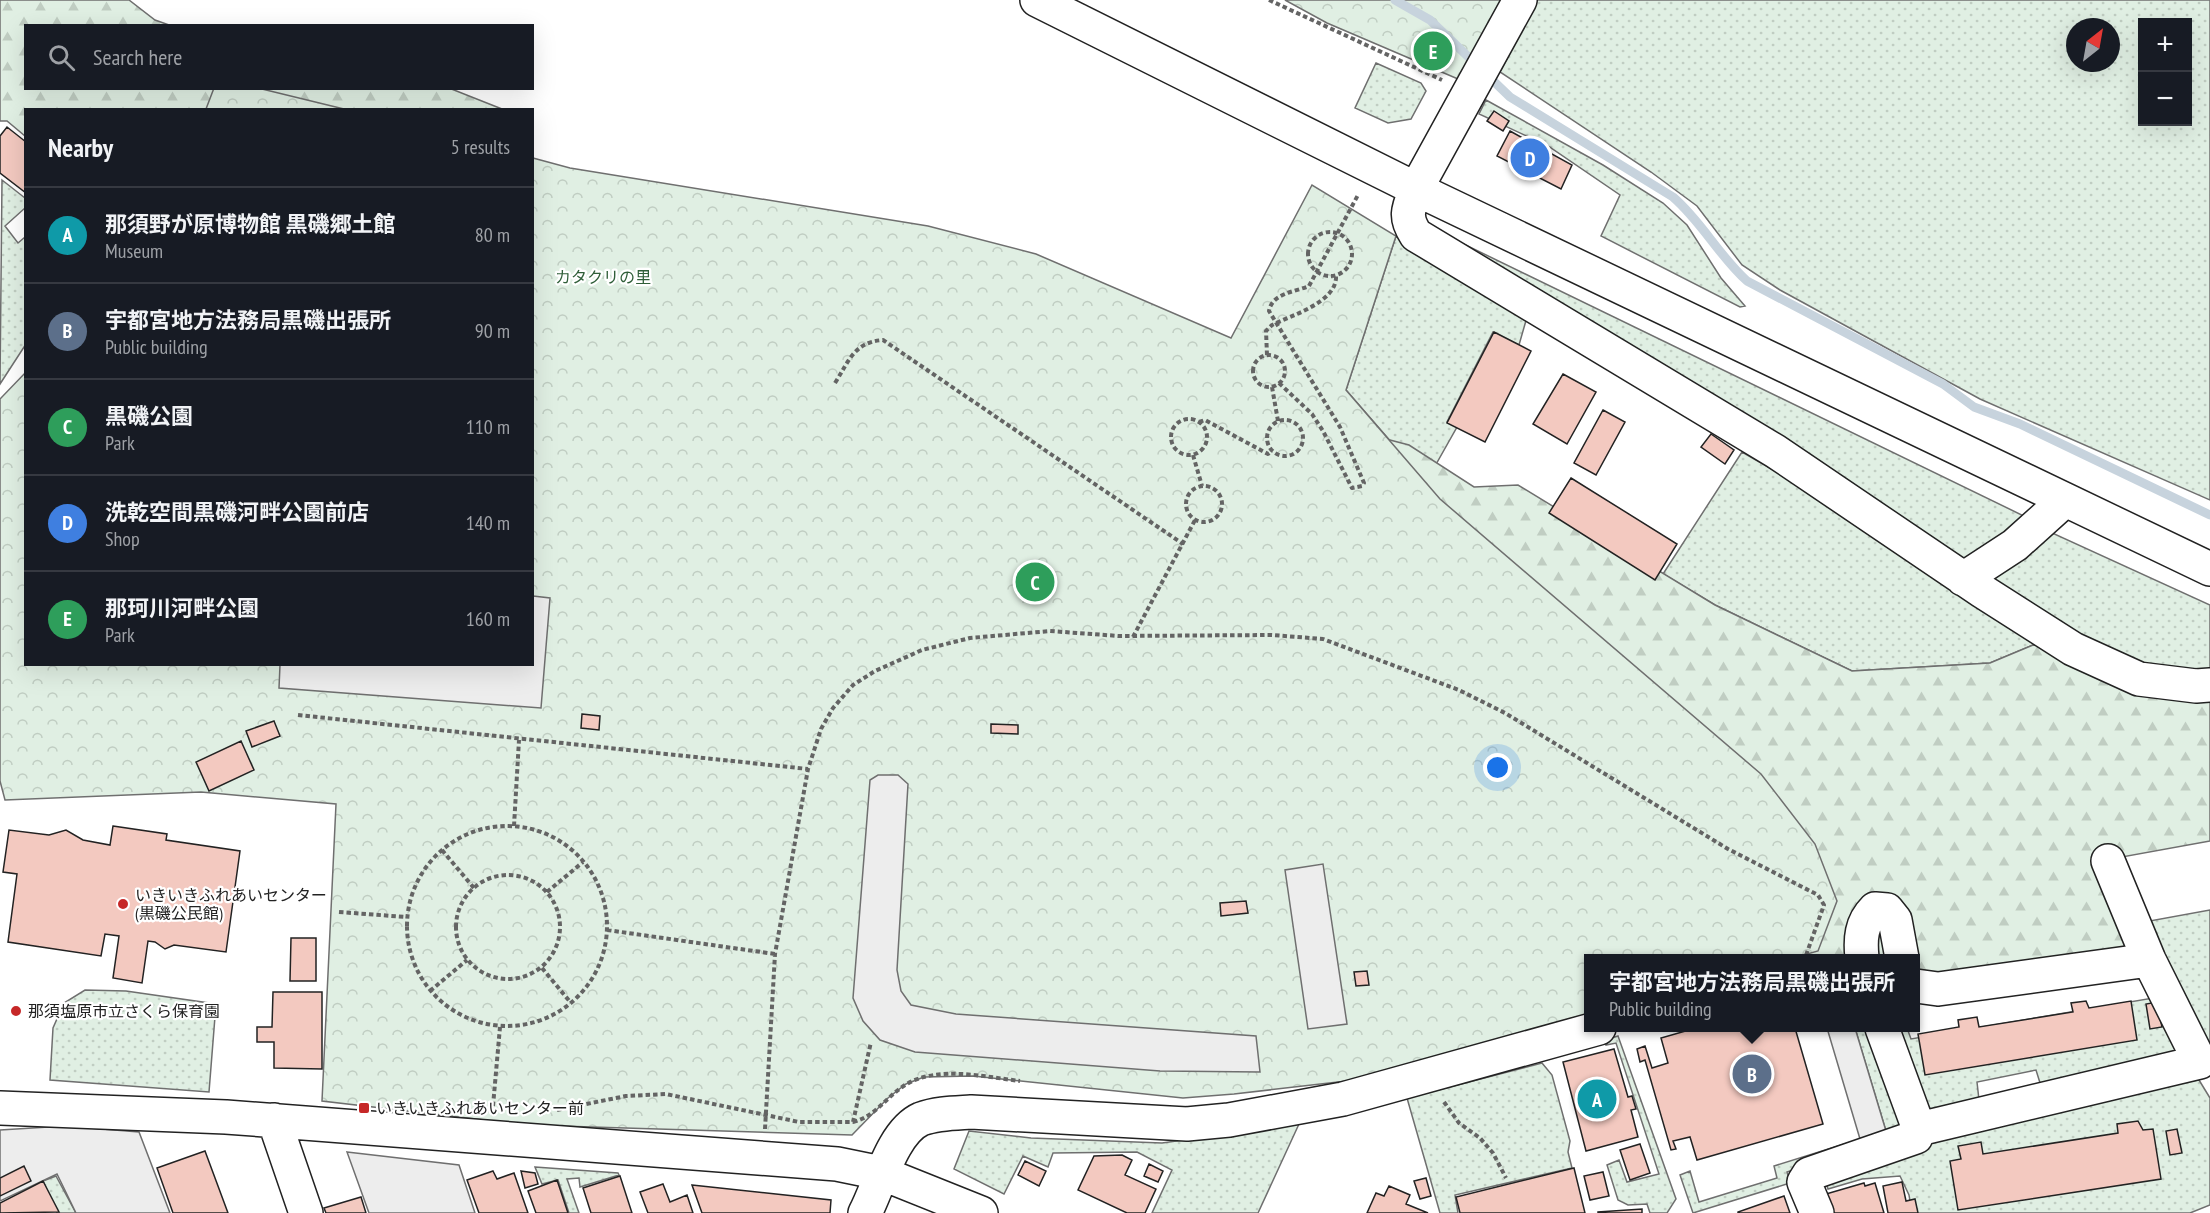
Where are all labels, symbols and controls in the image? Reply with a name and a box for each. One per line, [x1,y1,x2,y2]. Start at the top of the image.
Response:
north arrow [2066,18,2120,72]
map controls [2138,18,2192,126]
button: + [2138,18,2192,72]
search box [24,24,534,90]
pin: E [1414,28,1452,74]
icon: search [45,41,78,74]
text: Search here [93,43,182,71]
button: − [2138,72,2192,126]
text: Nearby [48,131,113,164]
text: 5 results [451,134,510,160]
pin: D [1510,136,1550,180]
text: 那須野が原博物館 黒磯郷土館 [105,210,396,238]
text: A [62,222,73,248]
text: 80 m [475,222,510,248]
text: Museum [105,238,163,264]
park label: カタクリの里 [555,267,651,287]
text: 宇都宮地方法務局黒磯出張所 [105,306,391,334]
text: B [63,318,72,344]
text: 90 m [475,318,510,344]
text: Public building [105,334,208,360]
text: 黒磯公園 [105,402,193,430]
text: C [63,414,72,440]
text: 110 m [466,414,510,440]
text: Park [105,430,135,456]
text: 洗乾空間黒磯河畔公園前店 [105,498,369,526]
text: D [62,510,73,536]
text: 140 m [466,510,510,536]
text: Shop [105,526,140,552]
pin: C [1016,560,1054,604]
text: 那珂川河畔公園 [105,594,259,622]
text: E [63,606,72,632]
text: 160 m [466,606,510,632]
text: Park [105,622,135,648]
your location [1483,753,1512,782]
place label: いきいきふれあいセンター (黒磯公民館) [135,885,327,923]
marker: いきいきふれあいセンター (黒磯公民館) [116,897,130,911]
popup [1584,954,1920,1032]
text: 宇都宮地方法務局黒磯出張所 [1609,968,1895,996]
text: Public building [1609,996,1712,1022]
place label: 那須塩原市立さくら保育園 [28,1001,220,1021]
marker: 那須塩原市立さくら保育園 [9,1004,23,1018]
pin: B [1732,1052,1772,1096]
pin: A [1578,1076,1616,1122]
place label: いきいきふれあいセンター前 [376,1098,584,1118]
marker: いきいきふれあいセンター前 [357,1101,371,1115]

